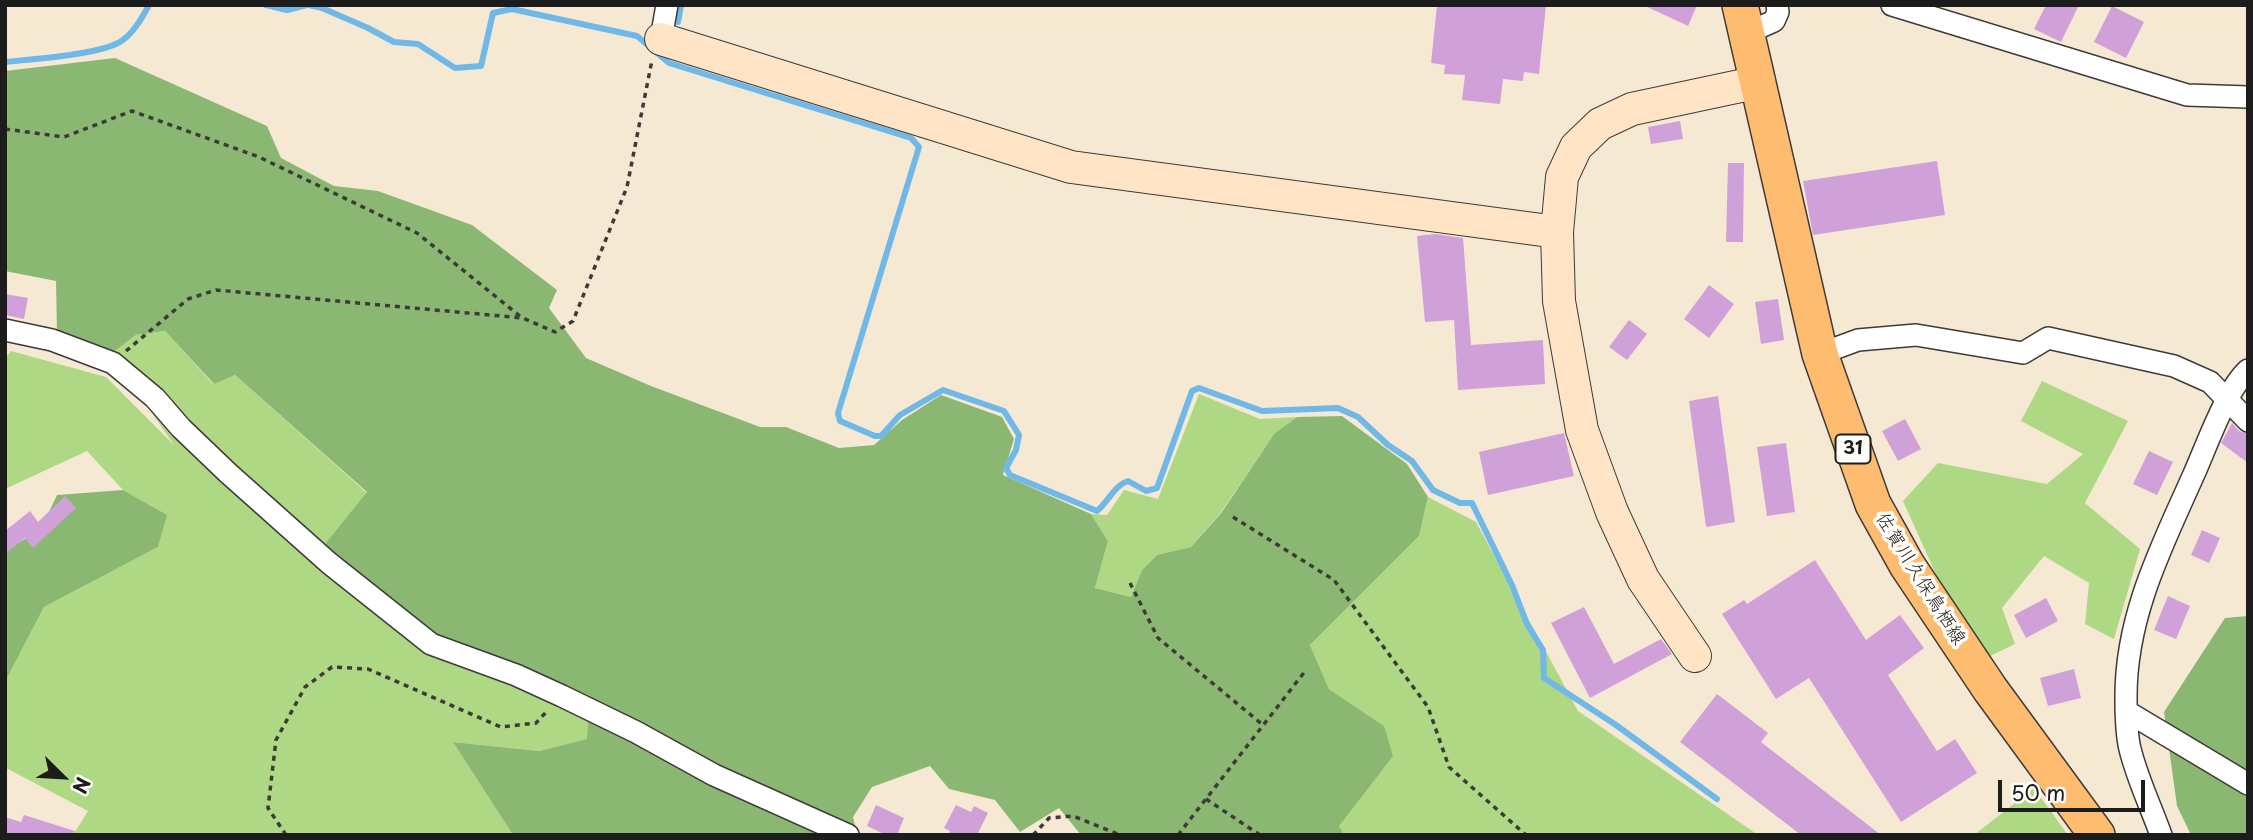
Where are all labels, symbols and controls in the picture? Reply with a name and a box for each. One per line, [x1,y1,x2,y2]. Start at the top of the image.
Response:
road number: 31 [1836,434,1870,463]
street label: 佐賀川久保鳥栖線 [1870,509,1970,649]
north arrow [28,742,98,812]
scale bar [2001,766,2148,810]
text: N [66,773,98,798]
text: 50 m [2011,776,2065,808]

